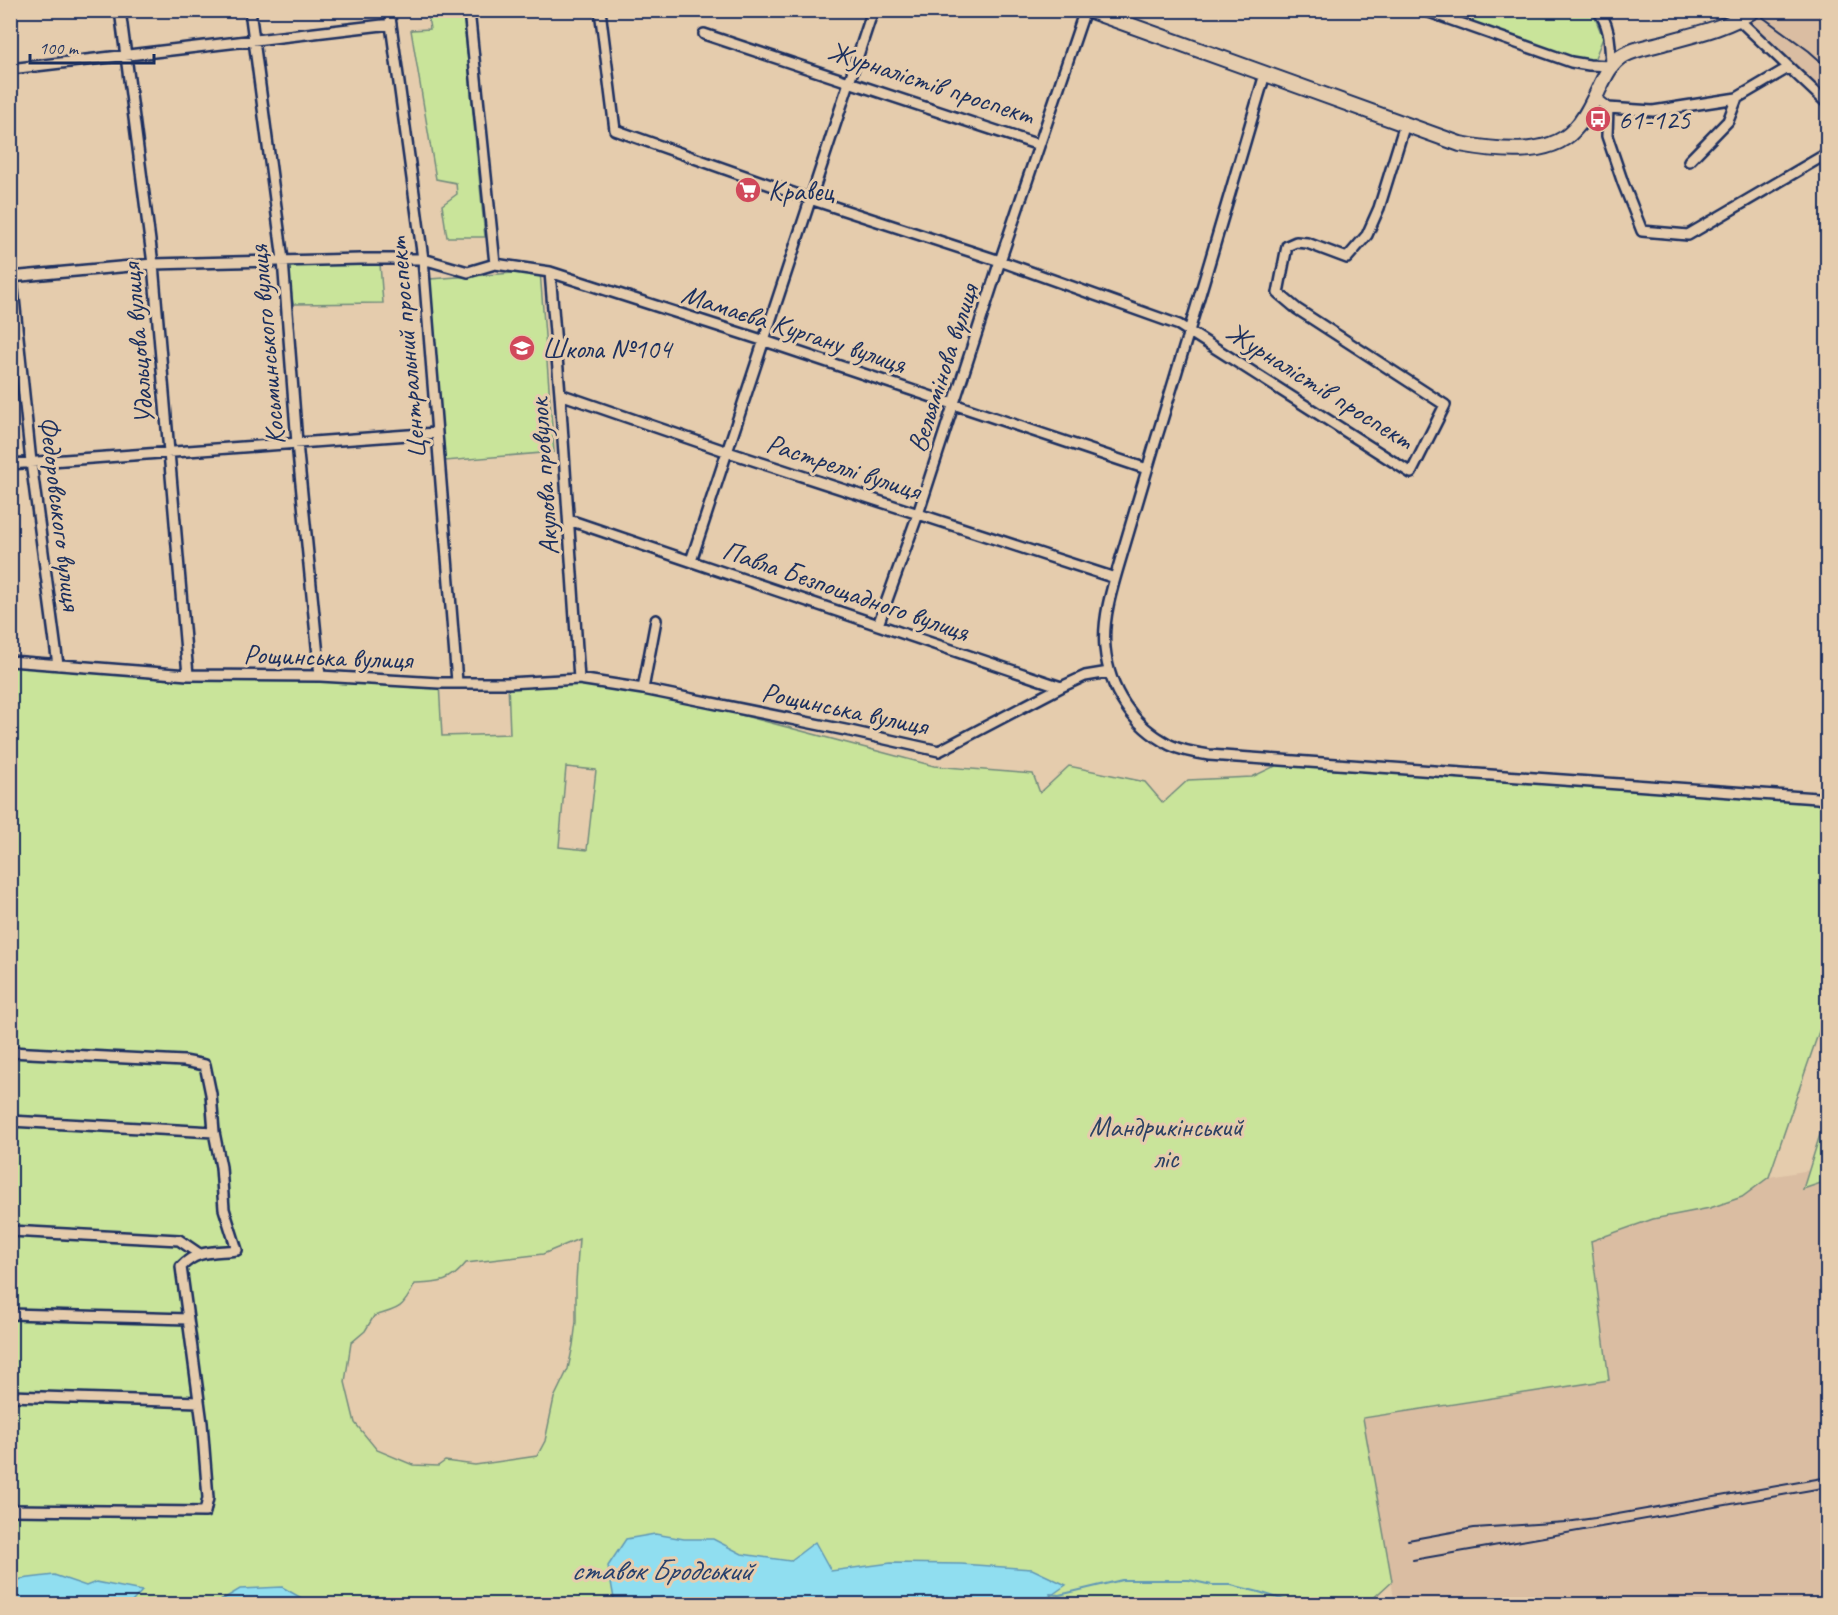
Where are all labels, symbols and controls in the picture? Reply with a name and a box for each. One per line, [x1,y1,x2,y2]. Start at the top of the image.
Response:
scale bar [30,27,154,65]
street label: Журналістів проспект [824,33,1040,133]
text: 100 m [39,37,80,59]
place label: 61-125 [1618,102,1692,137]
bus stop icon: 61-125 [1583,104,1613,134]
place label: Кравец [768,173,835,208]
supermarket icon: Кравец [733,175,763,205]
street label: Центральний проспект [379,234,434,461]
street label: Косьминського вулиця [240,243,293,446]
street label: Удальцова вулиця [113,259,162,426]
street label: Мамаєва Кургану вулиця [677,276,911,381]
street label: Вельямінова вулиця [899,278,987,456]
street label: Журналістів проспект [1220,314,1421,458]
place label: Школа №104 [542,331,674,366]
school or university icon: Школа №104 [507,333,537,363]
street label: Акулова провулок [520,395,566,557]
street label: Федоровського вулиця [31,414,90,614]
street label: Растреллі вулиця [762,425,928,509]
street label: Павла Безпощадного вулиця [718,532,974,649]
street label: Рощинська вулиця [243,636,415,677]
street label: Рощинська вулиця [759,674,933,744]
park label: Мандрикінський ліс [1089,1109,1244,1176]
water label: ставок Бродський [571,1551,757,1589]

